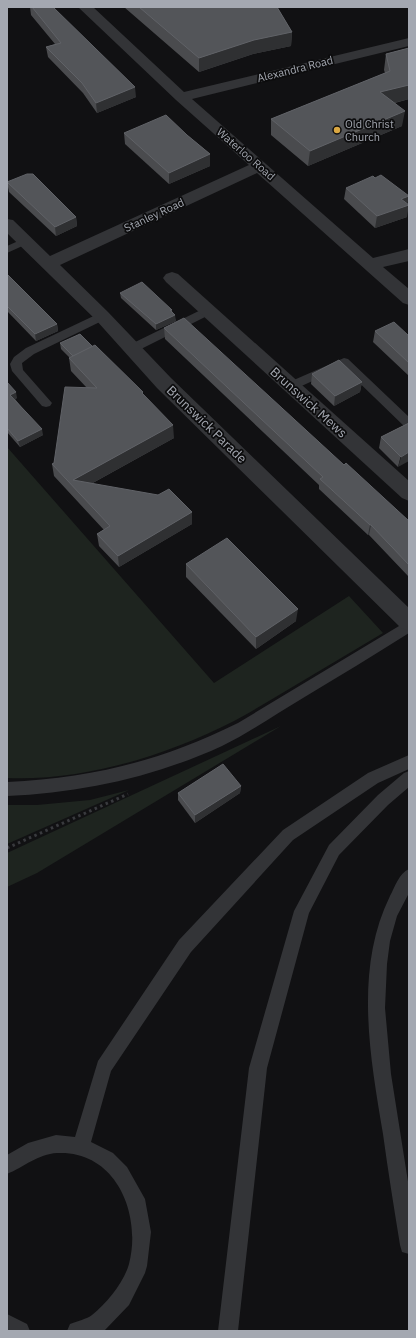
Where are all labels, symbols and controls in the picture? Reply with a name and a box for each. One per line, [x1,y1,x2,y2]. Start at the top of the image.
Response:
street label: Alexandra Road [256,53,334,85]
place label: Old Christ Church [345,117,394,144]
street label: Waterloo Road [214,125,278,183]
marker: Old Christ Church [332,125,342,135]
street label: Stanley Road [122,195,186,235]
street label: Brunswick Mews [267,363,351,441]
street label: Brunswick Parade [163,382,250,467]

